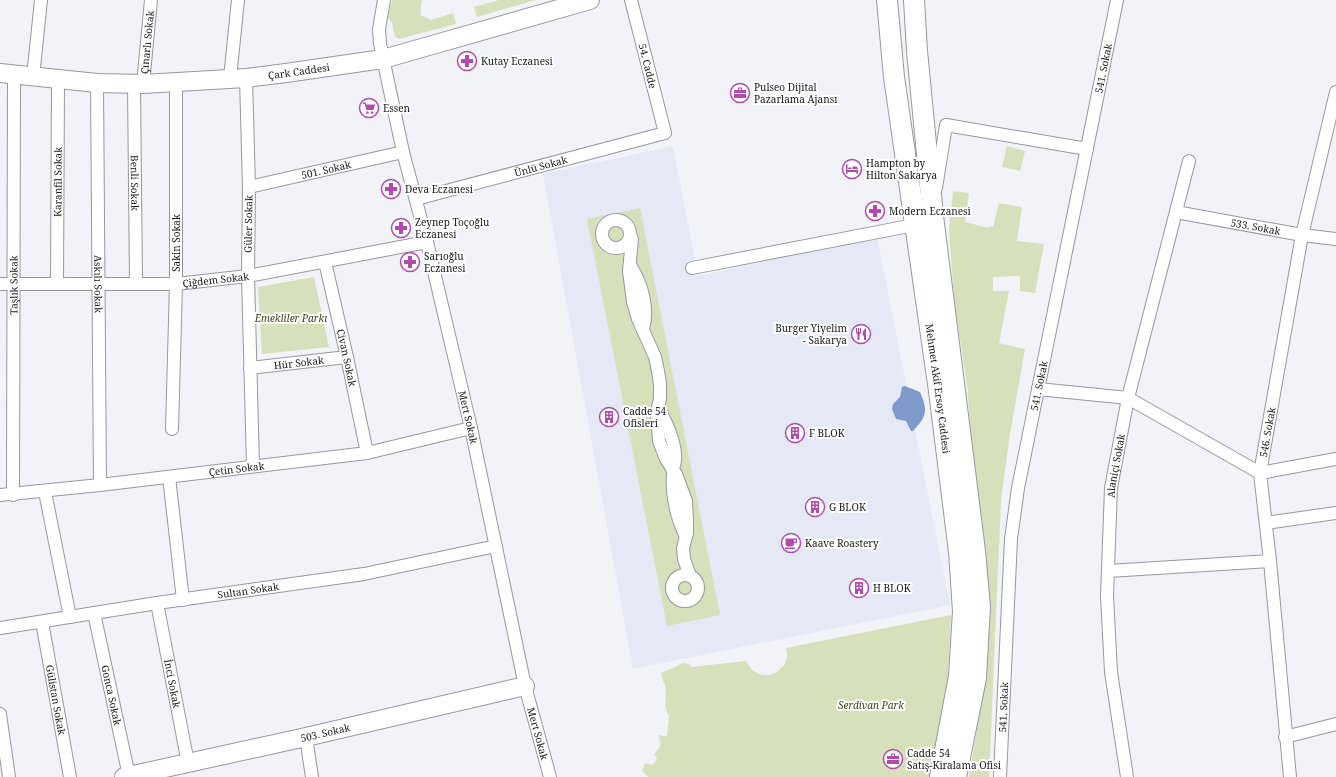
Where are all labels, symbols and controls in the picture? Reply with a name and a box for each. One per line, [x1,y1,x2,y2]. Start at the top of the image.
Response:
street label: Çınarlı Sokak [137,10,157,75]
street label: 54. Cadde [636,42,660,90]
street label: 541. Sokak [1091,42,1115,94]
pharmacy icon: Kutay Eczanesi [456,50,478,72]
place label: Kutay Eczanesi [481,54,554,68]
street label: Çark Caddesi [267,60,331,82]
place label: Pulseo Dijital Pazarlama Ajansı [754,80,838,106]
office icon: Pulseo Dijital Pazarlama Ajansı [729,82,751,104]
supermarket icon: Essen [358,97,380,119]
place label: Essen [383,101,411,115]
street label: Karanfil Sokak [50,147,65,217]
street label: Ünlü Sokak [513,152,569,180]
street label: Benli Sokak [128,155,142,211]
place label: Hampton by Hilton Sakarya [866,156,937,182]
street label: 501. Sokak [300,157,352,182]
hotel icon: Hampton by Hilton Sakarya [841,158,863,180]
pharmacy icon: Deva Eczanesi [380,178,402,200]
place label: Deva Eczanesi [405,182,474,196]
street label: Güler Sokak [240,195,256,253]
pharmacy icon: Modern Eczanesi [864,200,886,222]
place label: Modern Eczanesi [889,204,972,218]
street label: Sakin Sokak [169,214,183,272]
place label: Zeynep Toçoğlu Eczanesi [415,215,490,241]
street label: 533. Sokak [1230,215,1282,238]
pharmacy icon: Zeynep Toçoğlu Eczanesi [390,217,412,239]
place label: Sarıoğlu Eczanesi [424,249,466,275]
pharmacy icon: Sarıoğlu Eczanesi [399,251,421,273]
street label: Taşlık Sokak [6,255,21,315]
street label: Askılı Sokak [91,255,106,313]
street label: Çiğdem Sokak [182,269,250,290]
park label: Emekliler Parkı [254,311,327,325]
place label: Burger Yiyelim - Sakarya [775,321,848,347]
restaurant icon: Burger Yiyelim - Sakarya [850,323,872,345]
street label: Mehmet Akif Ersoy Caddesi [922,323,954,455]
street label: Civan Sokak [334,327,360,388]
street label: Hür Sokak [273,353,325,372]
street label: 541. Sokak [1027,360,1051,412]
street label: Mert Sokak [455,389,481,445]
place label: Cadde 54 Ofisleri [623,404,667,430]
building icon: Cadde 54 Ofisleri [598,406,620,428]
street label: 546. Sokak [1256,406,1279,458]
building icon: F BLOK [784,422,806,444]
place label: F BLOK [809,426,846,440]
street label: Alaniçi Sokak [1104,433,1128,498]
street label: Çetin Sokak [208,458,265,479]
building icon: G BLOK [804,496,826,518]
place label: G BLOK [829,500,867,514]
cafe icon: Kaave Roastery [780,532,802,554]
place label: Kaave Roastery [805,536,879,550]
building icon: H BLOK [848,577,870,599]
street label: Sultan Sokak [217,579,280,601]
place label: H BLOK [873,581,912,595]
street label: İnci Sokak [161,658,184,709]
street label: Gülistan Sokak [43,663,69,736]
street label: Gonca Sokak [98,664,125,727]
street label: 541. Sokak [995,681,1011,733]
park label: Serdivan Park [838,698,904,712]
street label: Mert Sokak [524,706,552,762]
street label: 503. Sokak [299,720,351,745]
place label: Cadde 54 Satış-Kiralama Ofisi [907,746,1002,772]
office icon: Cadde 54 Satış-Kiralama Ofisi [882,748,904,770]

